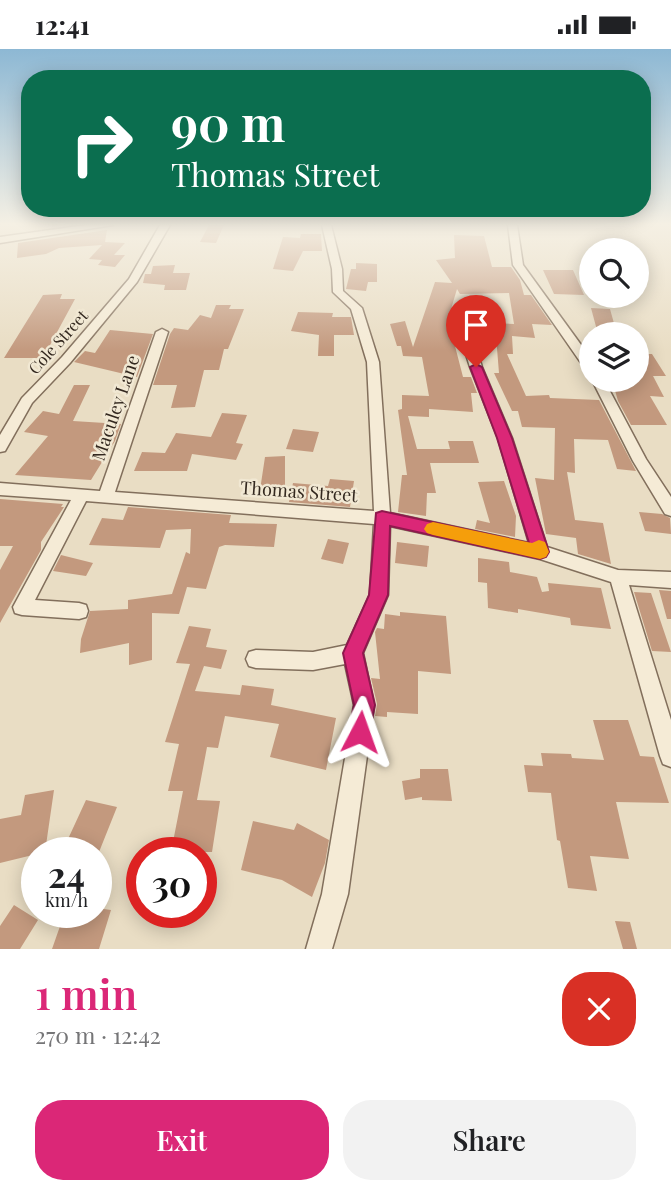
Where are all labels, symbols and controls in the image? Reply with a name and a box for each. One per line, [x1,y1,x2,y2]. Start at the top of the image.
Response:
text: 12:41 [35,7,90,42]
text: 90 m [171,89,285,154]
icon: right [56,98,147,189]
text: Thomas Street [171,152,380,195]
map controls [579,238,649,392]
button: search [579,238,649,308]
pin [446,295,506,367]
street label: Cole Street [23,305,92,378]
icon: arrive [457,306,495,344]
button: layers [579,322,649,392]
street label: Maculey Lane [86,352,144,464]
street label: Thomas Street [240,475,359,507]
position arrow [323,695,397,769]
speed limit sign: 30 [126,837,217,928]
text: 24 [48,850,85,897]
text: km/h [45,888,88,912]
text: 1 min [35,965,137,1021]
button: close [562,972,636,1046]
text: 270 m · 12:42 [35,1019,161,1050]
button: Exit [35,1100,329,1180]
button: Share [343,1100,636,1180]

